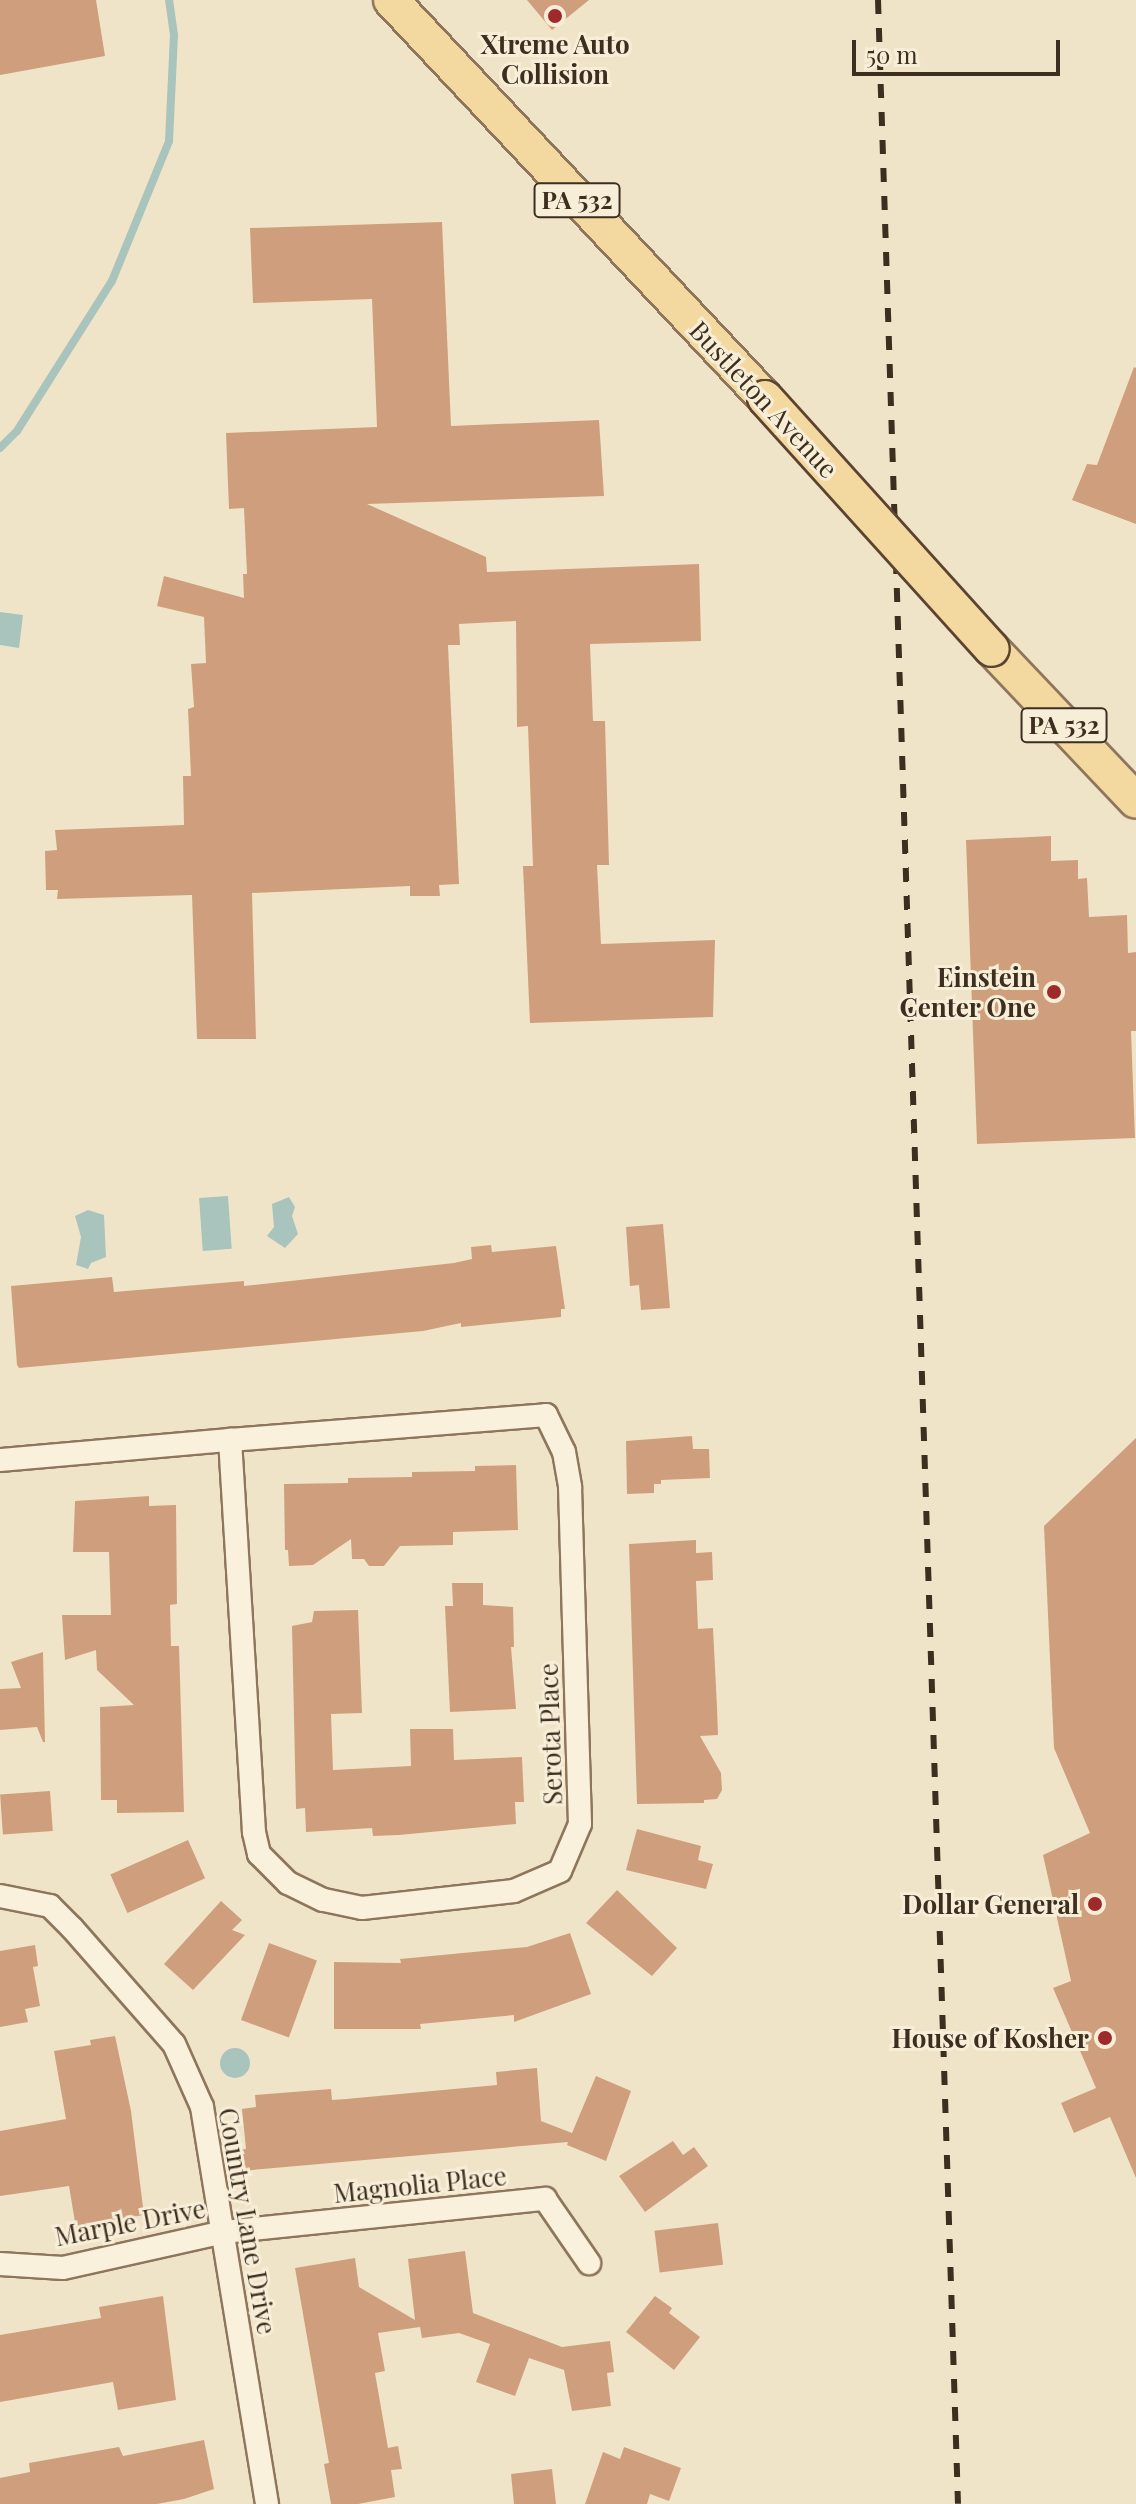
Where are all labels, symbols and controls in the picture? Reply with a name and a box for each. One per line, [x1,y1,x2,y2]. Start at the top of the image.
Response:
marker: Xtreme Auto Collision [546,7,564,25]
scale bar [856,24,1064,74]
place label: Xtreme Auto Collision [480,28,630,90]
text: 50 m [866,38,918,70]
road number: PA 532 [533,180,621,220]
street label: Bustleton Avenue [683,314,845,484]
road number: PA 532 [1020,705,1108,745]
place label: Einstein Center One [899,961,1036,1022]
marker: Einstein Center One [1043,981,1065,1003]
street label: Serota Place [532,1662,568,1806]
place label: Dollar General [902,1888,1079,1920]
marker: Dollar General [1086,1895,1104,1913]
place label: House of Kosher [891,2022,1089,2054]
marker: House of Kosher [1096,2029,1114,2047]
street label: Country Lane Drive [213,2105,283,2337]
street label: Magnolia Place [332,2159,508,2209]
street label: Marple Drive [52,2192,208,2252]

